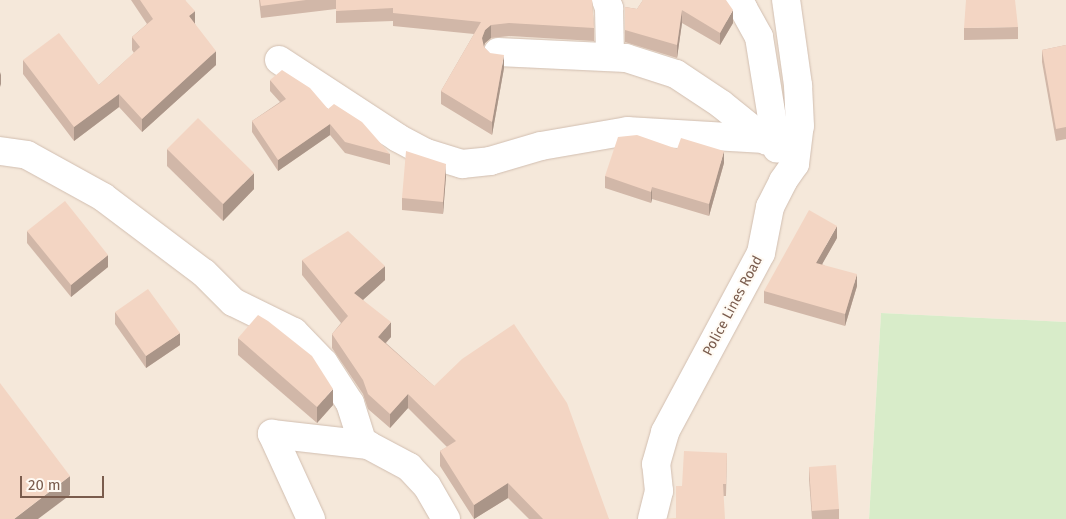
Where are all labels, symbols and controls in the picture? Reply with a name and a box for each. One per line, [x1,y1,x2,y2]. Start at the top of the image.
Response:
street label: Police Lines Road [700,253,766,359]
scale bar [22,466,106,498]
text: 20 m [28,476,61,494]

